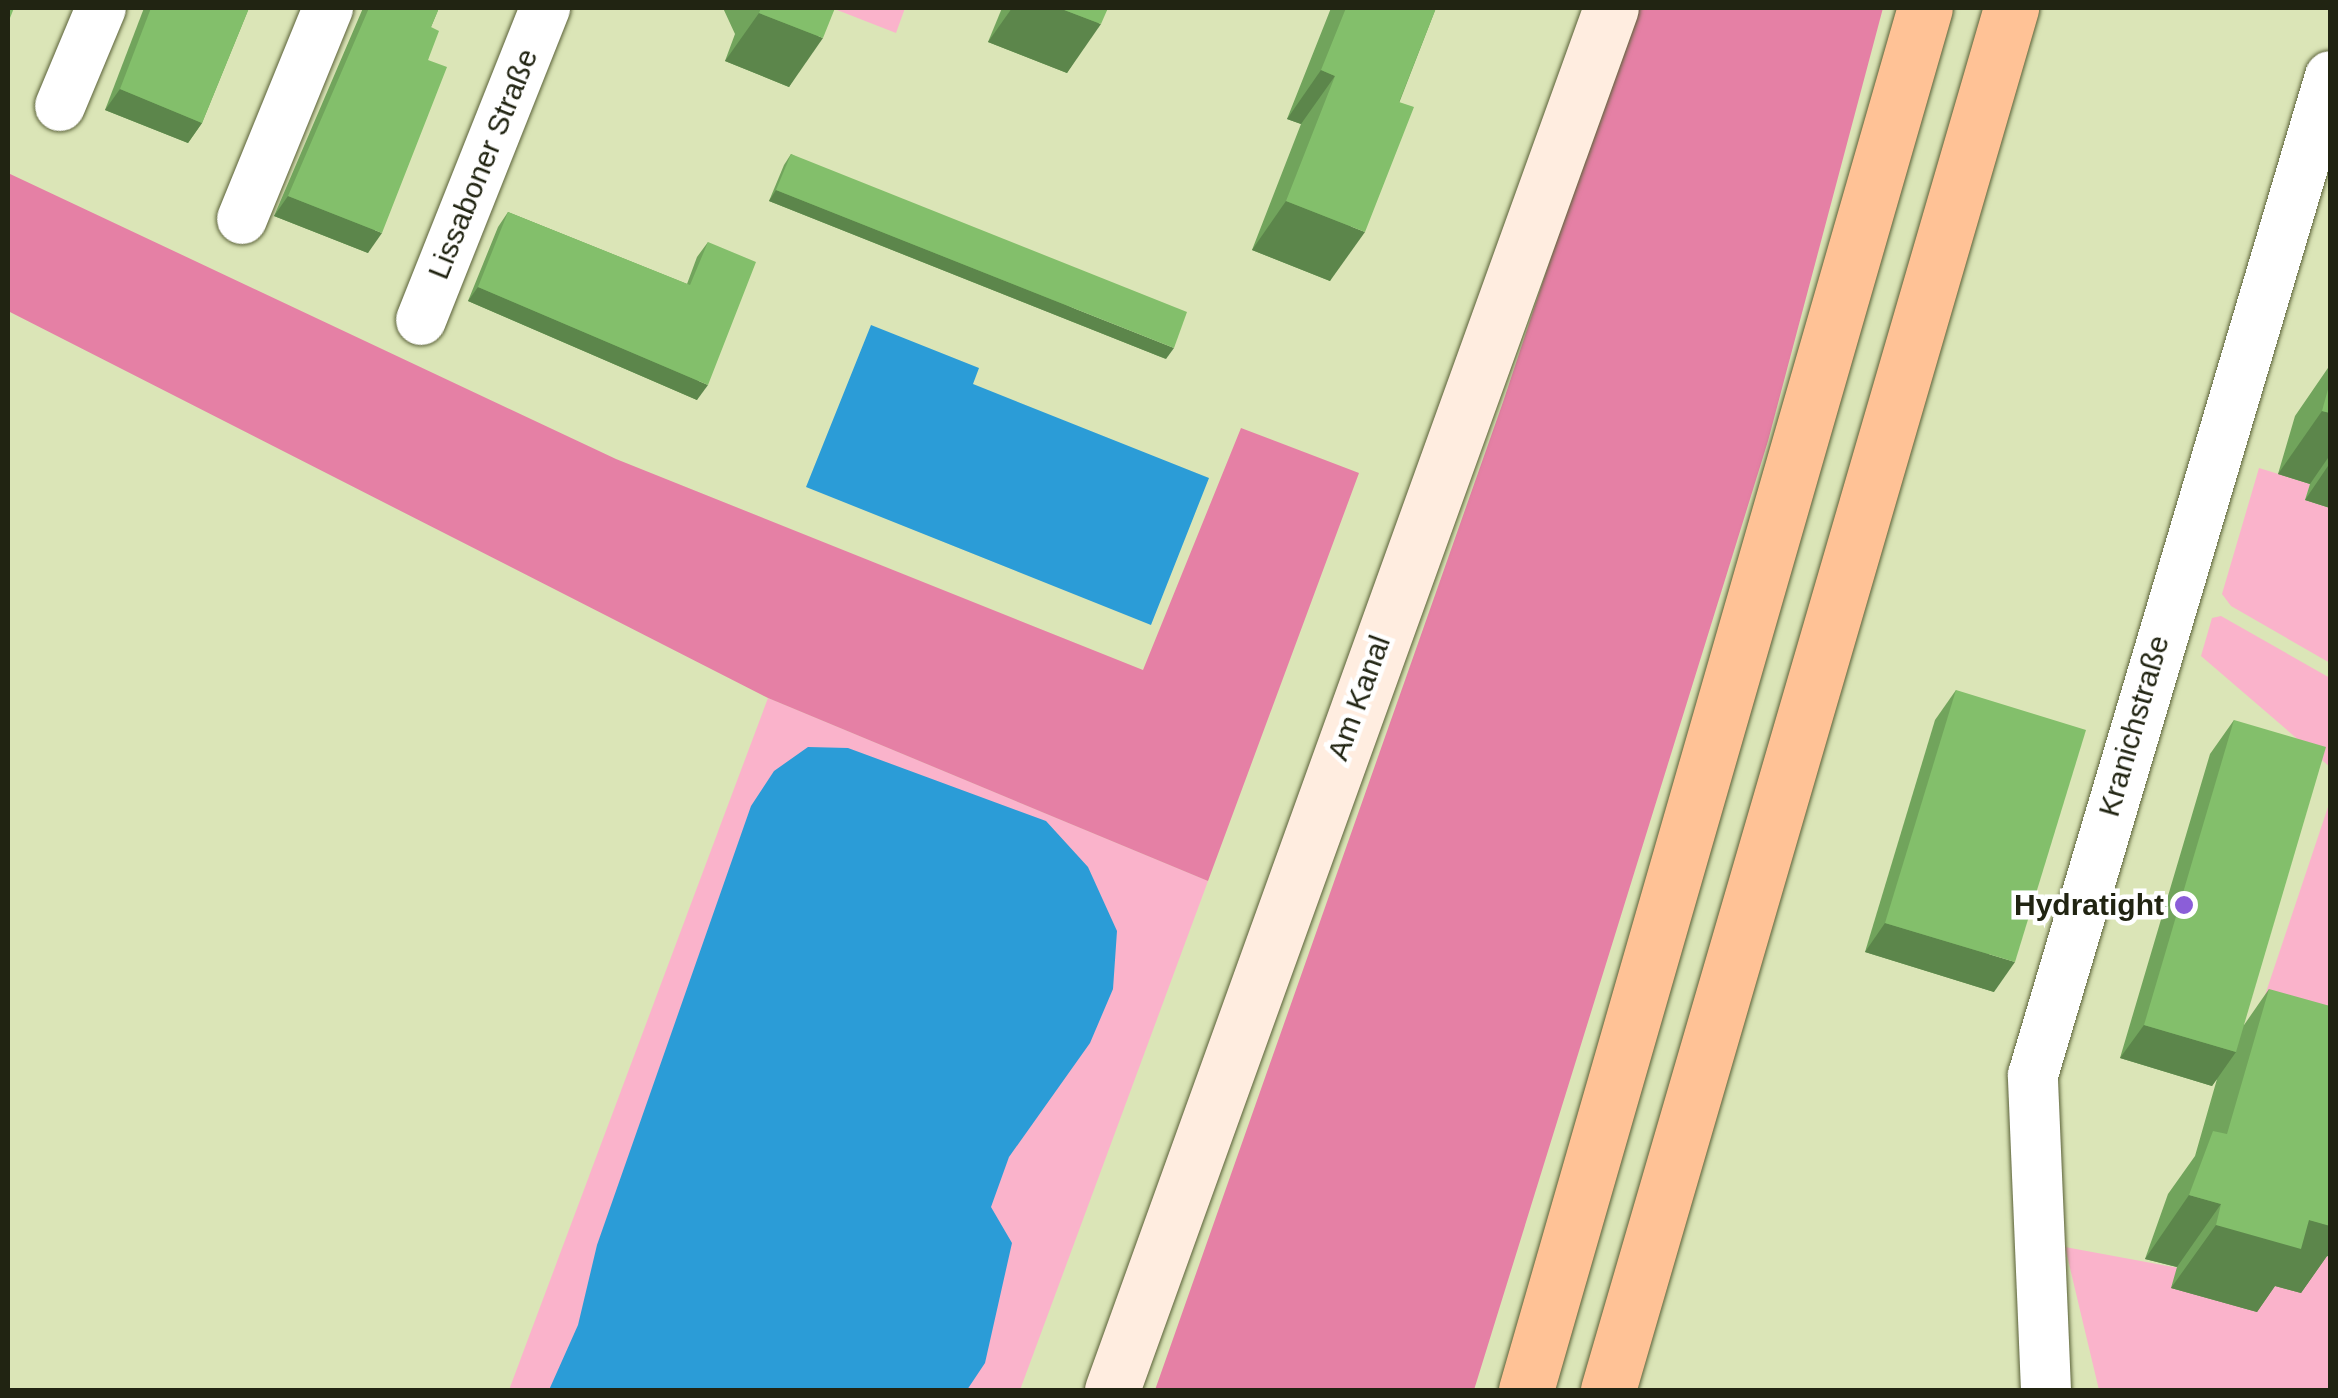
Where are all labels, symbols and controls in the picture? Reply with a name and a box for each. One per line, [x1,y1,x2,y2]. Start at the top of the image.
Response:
street label: Lissaboner Straße [420,44,546,284]
street label: Am Kanal [1320,631,1398,765]
street label: Kranichstraße [2091,631,2177,821]
place label: Hydratight [2014,887,2164,923]
marker: Hydratight [2173,894,2195,916]

